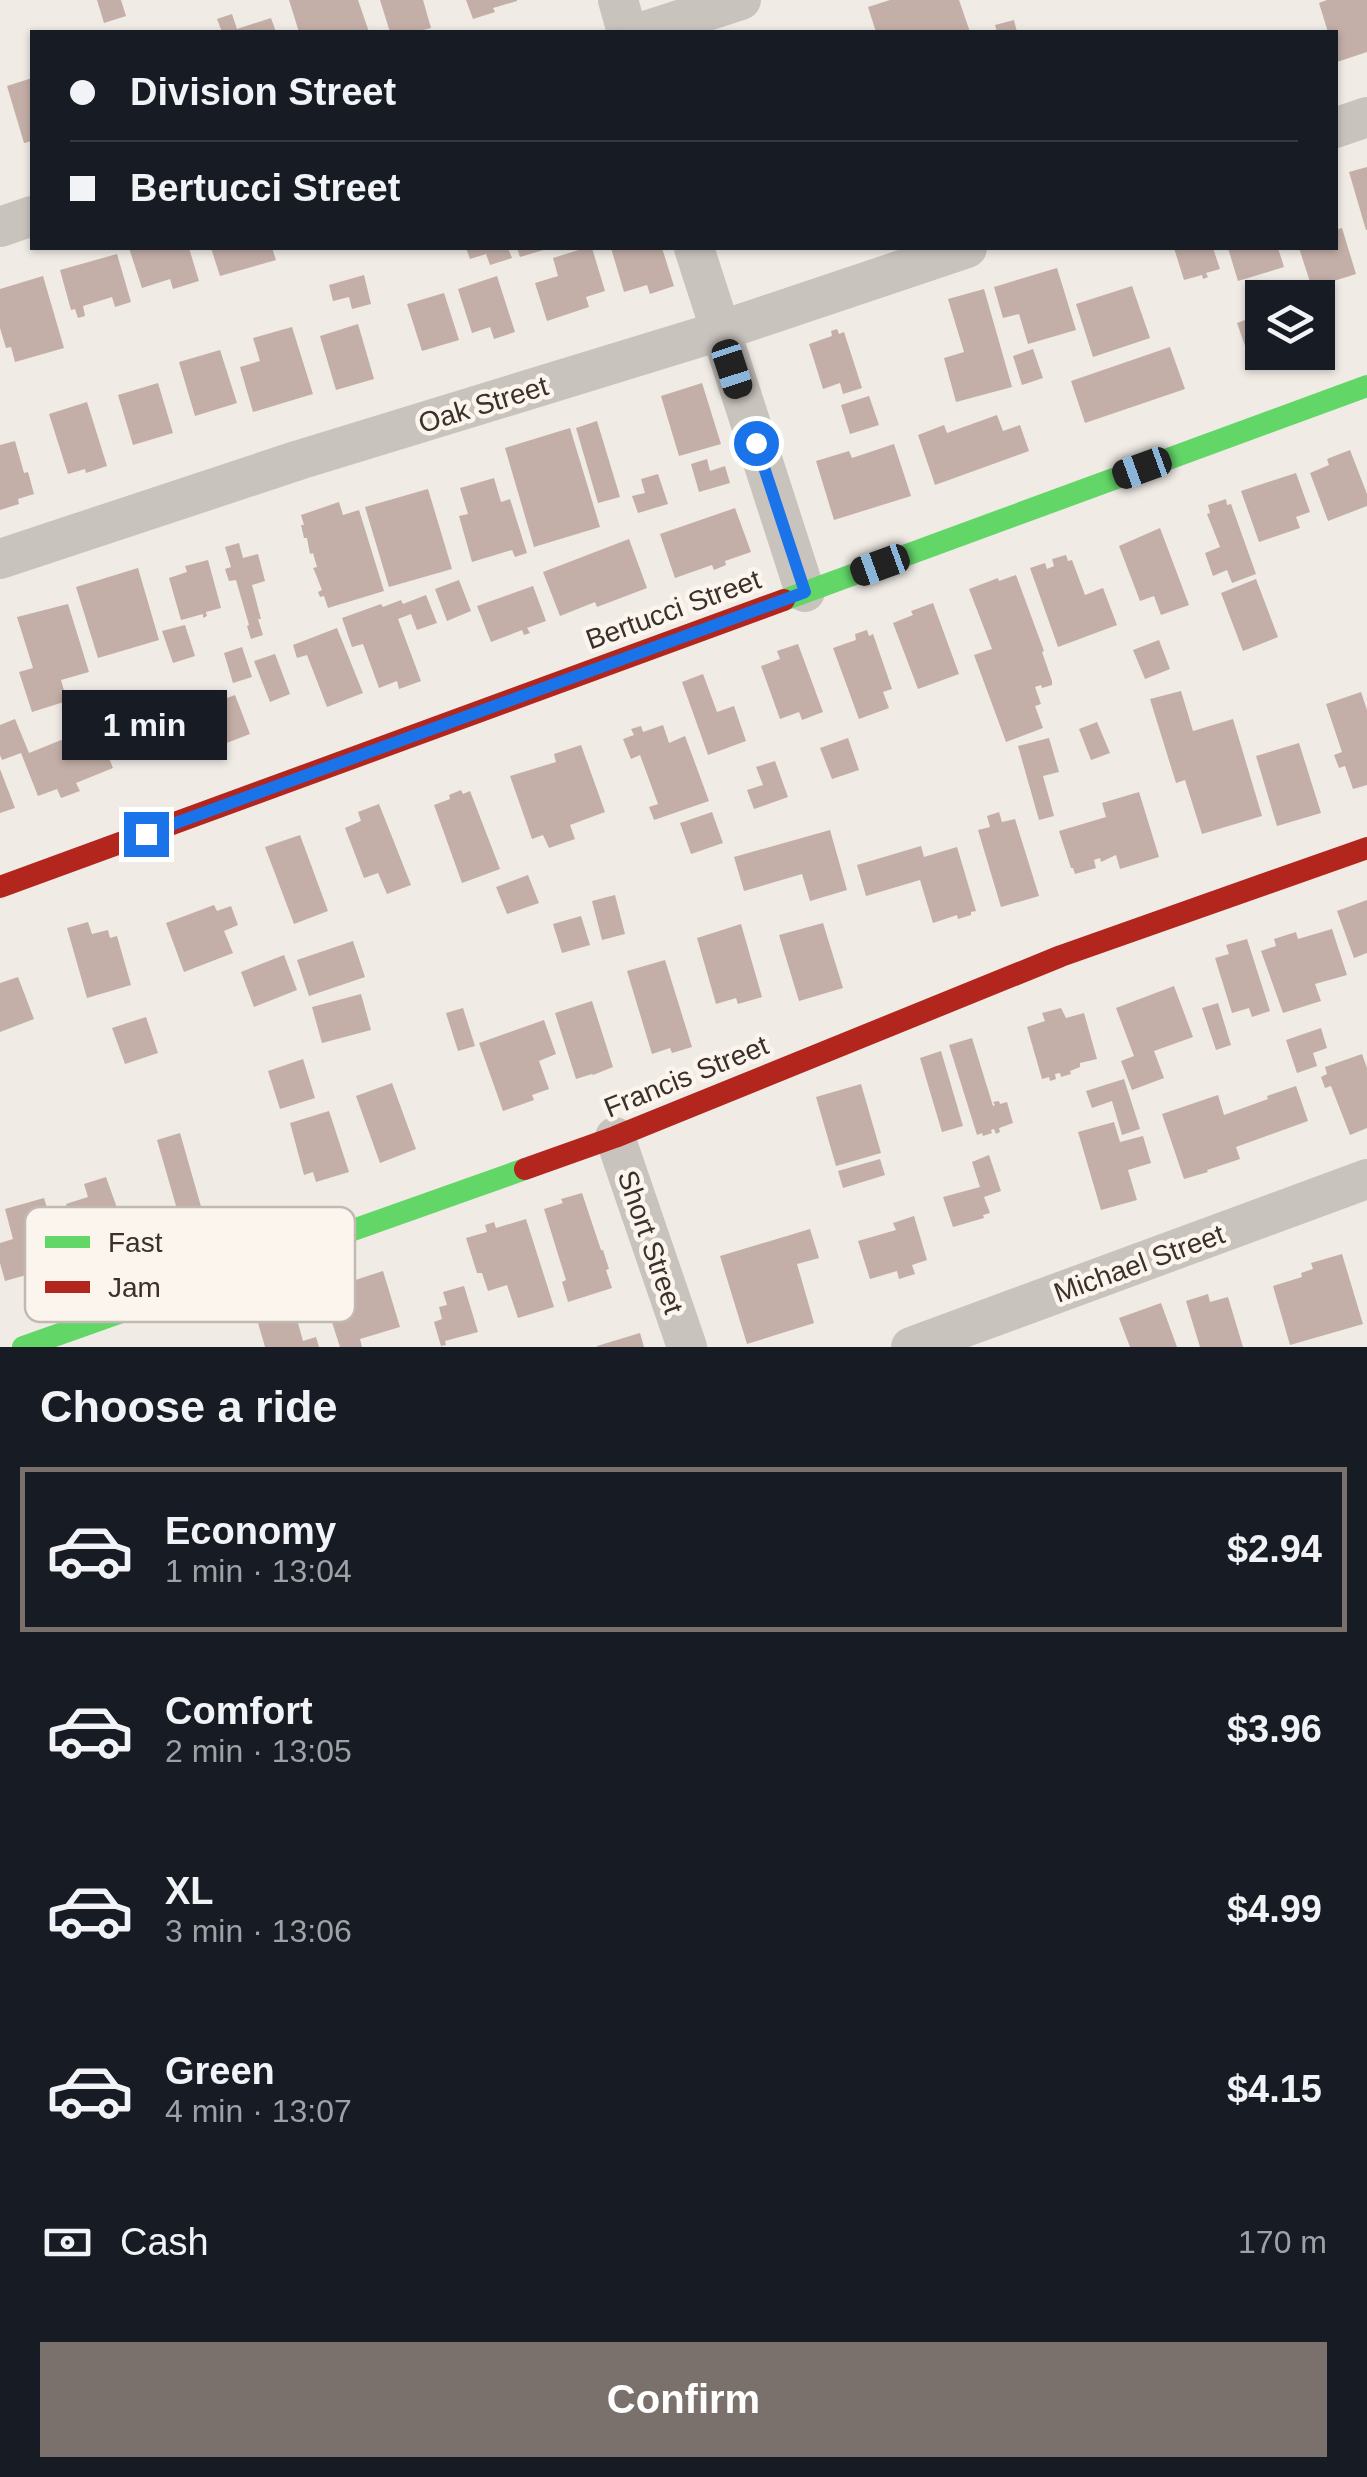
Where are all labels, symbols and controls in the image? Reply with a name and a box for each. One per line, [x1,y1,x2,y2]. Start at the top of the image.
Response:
text: Division Street [130,71,396,113]
text: Bertucci Street [130,167,400,209]
map controls [1245,280,1335,370]
button: layers [1245,280,1335,370]
car [708,336,756,402]
street label: Oak Street [415,370,552,439]
route start [734,421,779,466]
car [1109,444,1175,492]
car [847,541,913,589]
street label: Bertucci Street [582,563,765,655]
callout: 1 min [64,689,228,759]
text: 1 min [103,707,186,743]
route end [124,812,169,857]
street label: Francis Street [600,1029,773,1123]
street label: Short Street [612,1166,690,1318]
legend [25,1207,355,1322]
street label: Michael Street [1050,1218,1229,1309]
text: Fast [108,1227,163,1258]
text: Jam [108,1272,161,1303]
text: Choose a ride [40,1381,338,1432]
icon: car [45,1505,135,1595]
text: Economy [165,1510,336,1552]
text: $2.94 [1227,1528,1322,1570]
text: 1 min · 13:04 [165,1553,352,1589]
icon: car [45,1685,135,1775]
text: Comfort [165,1690,313,1732]
text: $3.96 [1227,1708,1322,1750]
text: 2 min · 13:05 [165,1733,352,1769]
icon: car [45,1865,135,1955]
text: XL [165,1870,214,1912]
text: $4.99 [1227,1888,1322,1930]
text: 3 min · 13:06 [165,1913,352,1949]
icon: car [45,2045,135,2135]
text: Green [165,2050,275,2092]
text: $4.15 [1227,2068,1322,2110]
text: 4 min · 13:07 [165,2093,352,2129]
icon: cash [40,2215,95,2270]
text: Cash [120,2221,209,2263]
text: 170 m [1238,2224,1327,2260]
button: Confirm [40,2342,1327,2457]

